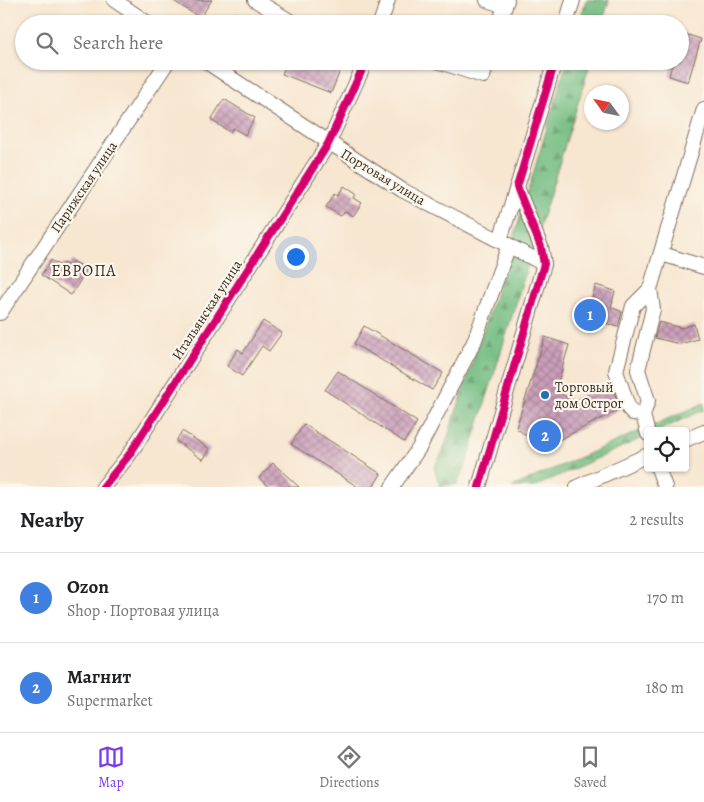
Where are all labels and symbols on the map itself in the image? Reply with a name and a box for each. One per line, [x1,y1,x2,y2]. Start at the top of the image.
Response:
north arrow [584,85,629,130]
street label: Парижская улица [46,137,122,237]
street label: Портовая улица [337,144,429,210]
your location [283,244,309,270]
street label: Итальянская улица [167,256,247,364]
district label: ЕВРОПА [51,260,117,282]
pin: 1 [574,296,606,334]
place label: Торговый дом Острог [554,378,624,413]
marker: Торговый дом Острог [539,389,551,401]
pin: 2 [529,417,561,455]

